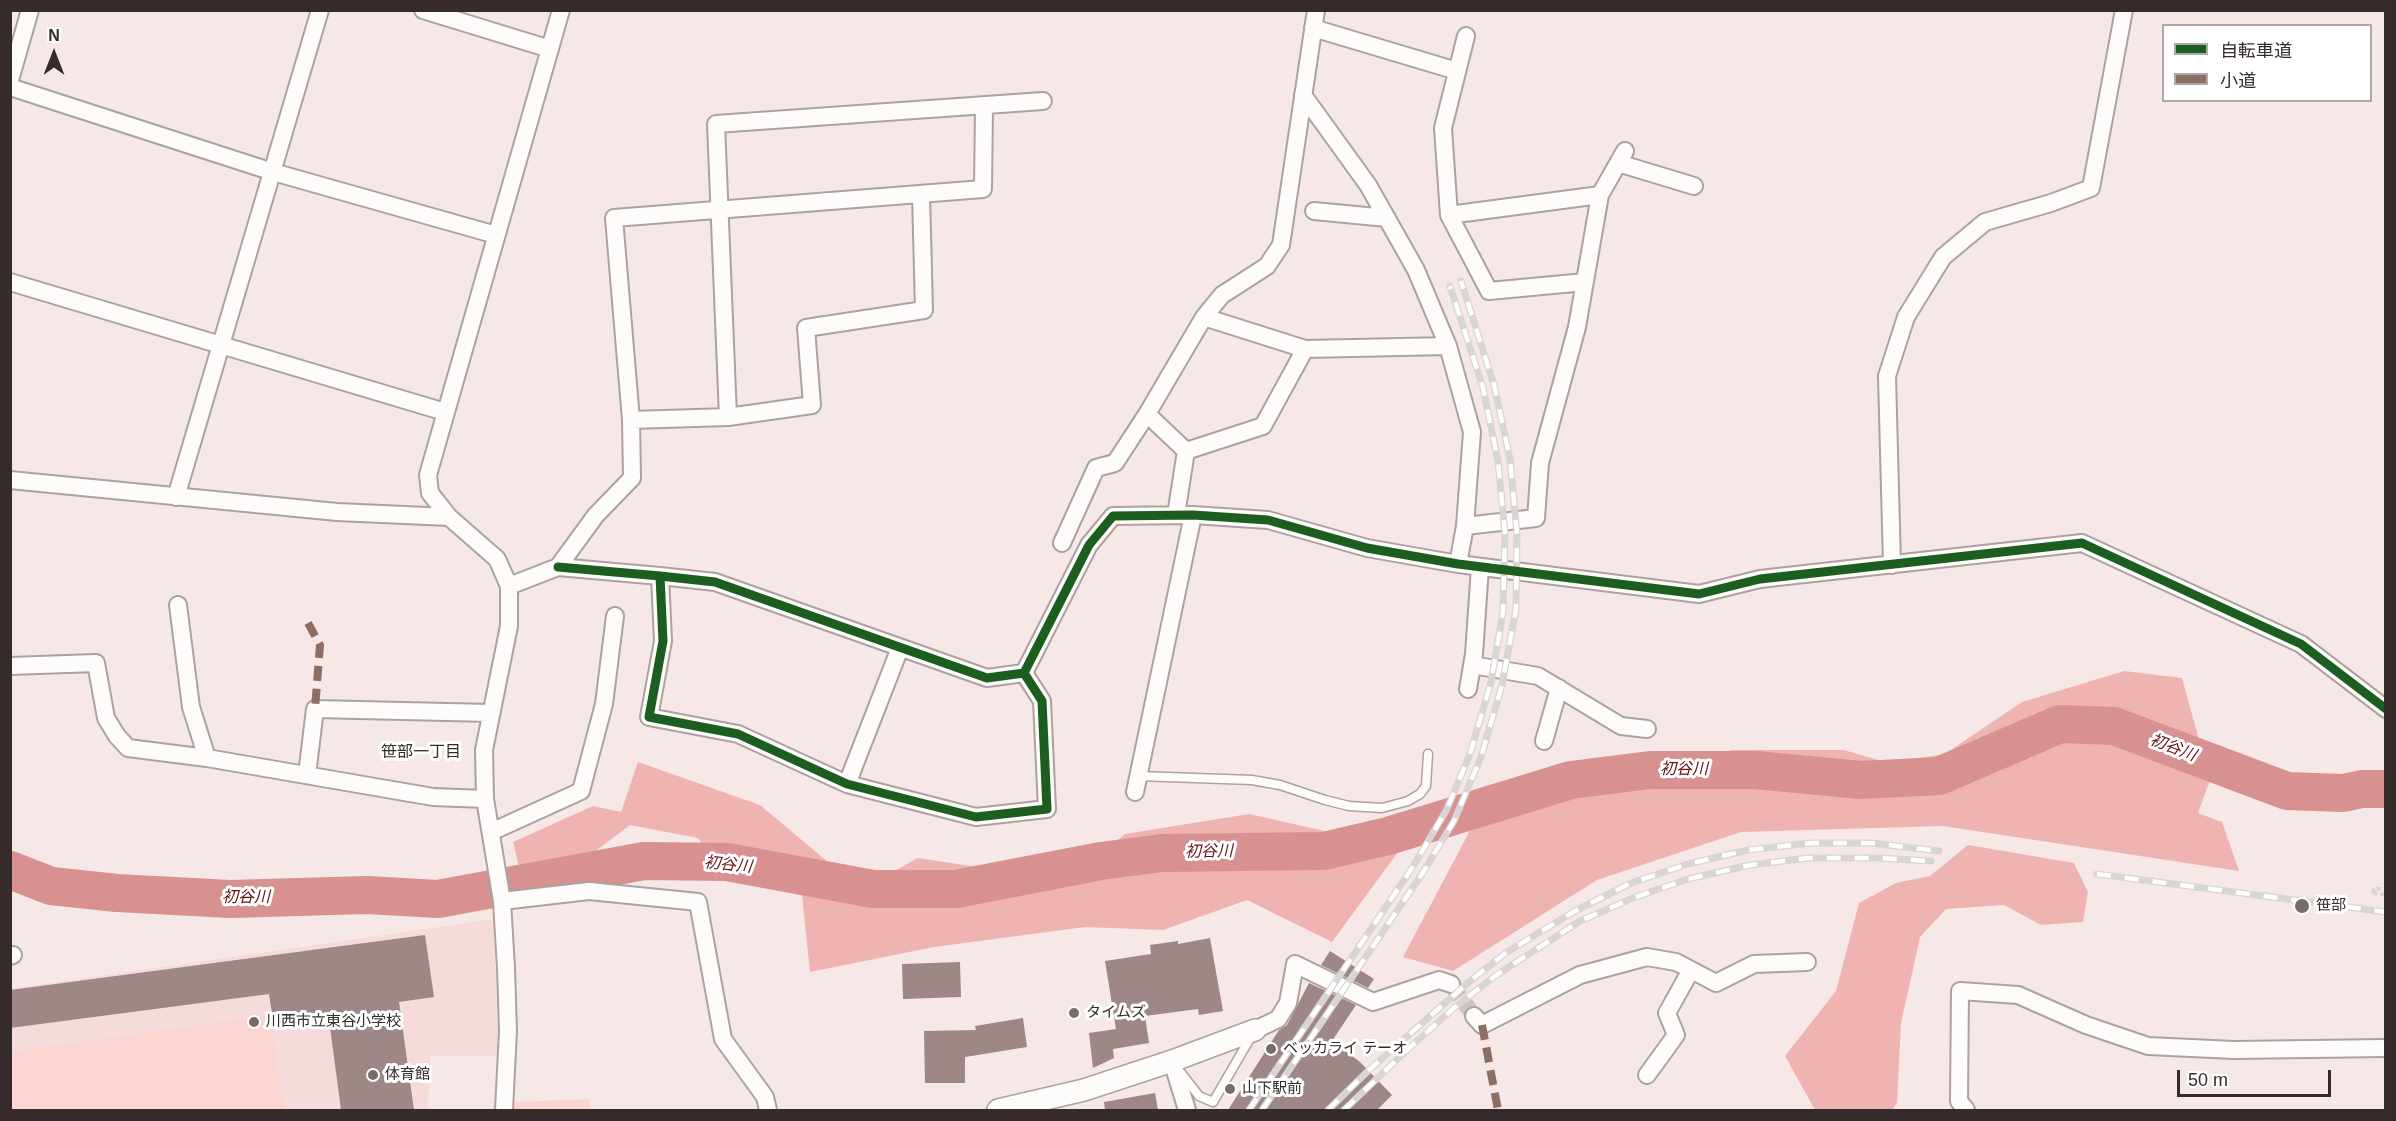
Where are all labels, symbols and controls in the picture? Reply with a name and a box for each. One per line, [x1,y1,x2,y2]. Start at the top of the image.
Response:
north arrow [24,24,84,84]
legend [2162,24,2372,102]
text: N [48,27,60,44]
text: 自転車道 [2220,41,2292,61]
text: 小道 [2220,71,2256,91]
water label: 初谷川 [2147,730,2199,766]
district label: 笹部一丁目 [381,743,461,763]
water label: 初谷川 [1660,760,1708,780]
water label: 初谷川 [1185,842,1233,862]
water label: 初谷川 [703,853,753,877]
water label: 初谷川 [222,888,270,908]
marker: 笹部 [2293,897,2311,915]
place label: 笹部 [2316,897,2346,915]
place label: タイムズ [1086,1004,1146,1022]
marker: タイムズ [1067,1006,1081,1020]
place label: 川西市立東谷小学校 [266,1013,401,1031]
marker: 川西市立東谷小学校 [247,1015,261,1029]
place label: ベッカライ テーオ [1283,1040,1407,1058]
marker: ベッカライ テーオ [1264,1042,1278,1056]
scale bar [2180,1058,2334,1096]
place label: 体育館 [385,1066,430,1084]
marker: 体育館 [366,1068,380,1082]
text: 50 m [2188,1070,2228,1090]
place label: 山下駅前 [1242,1080,1302,1098]
marker: 山下駅前 [1223,1082,1237,1096]

